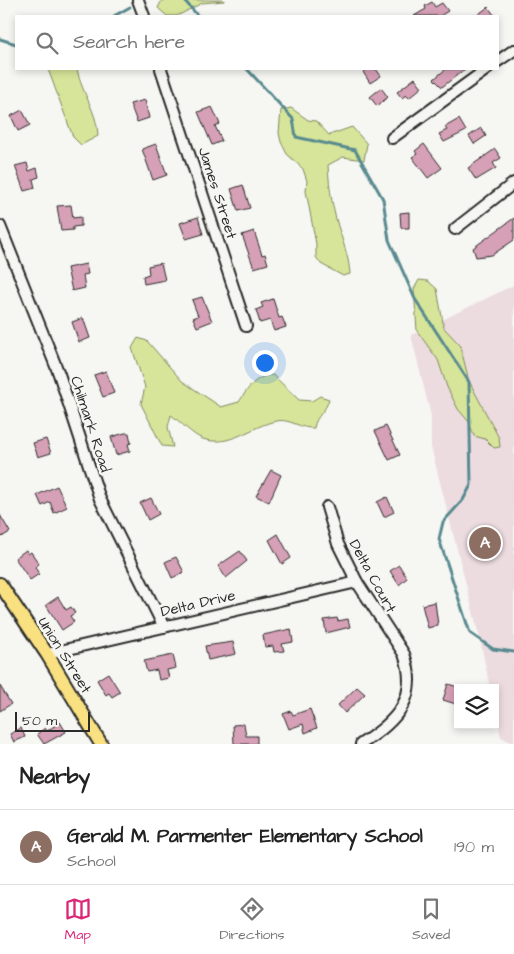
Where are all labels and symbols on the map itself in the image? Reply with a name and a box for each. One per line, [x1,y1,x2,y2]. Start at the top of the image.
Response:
street label: James Street [193,145,242,242]
your location [252,350,278,376]
street label: Chilmark Road [65,373,116,475]
pin: A [469,524,501,562]
street label: Delta Court [344,536,401,617]
street label: Delta Drive [159,585,238,622]
street label: Union Street [33,613,96,697]
scale bar [15,709,90,732]

